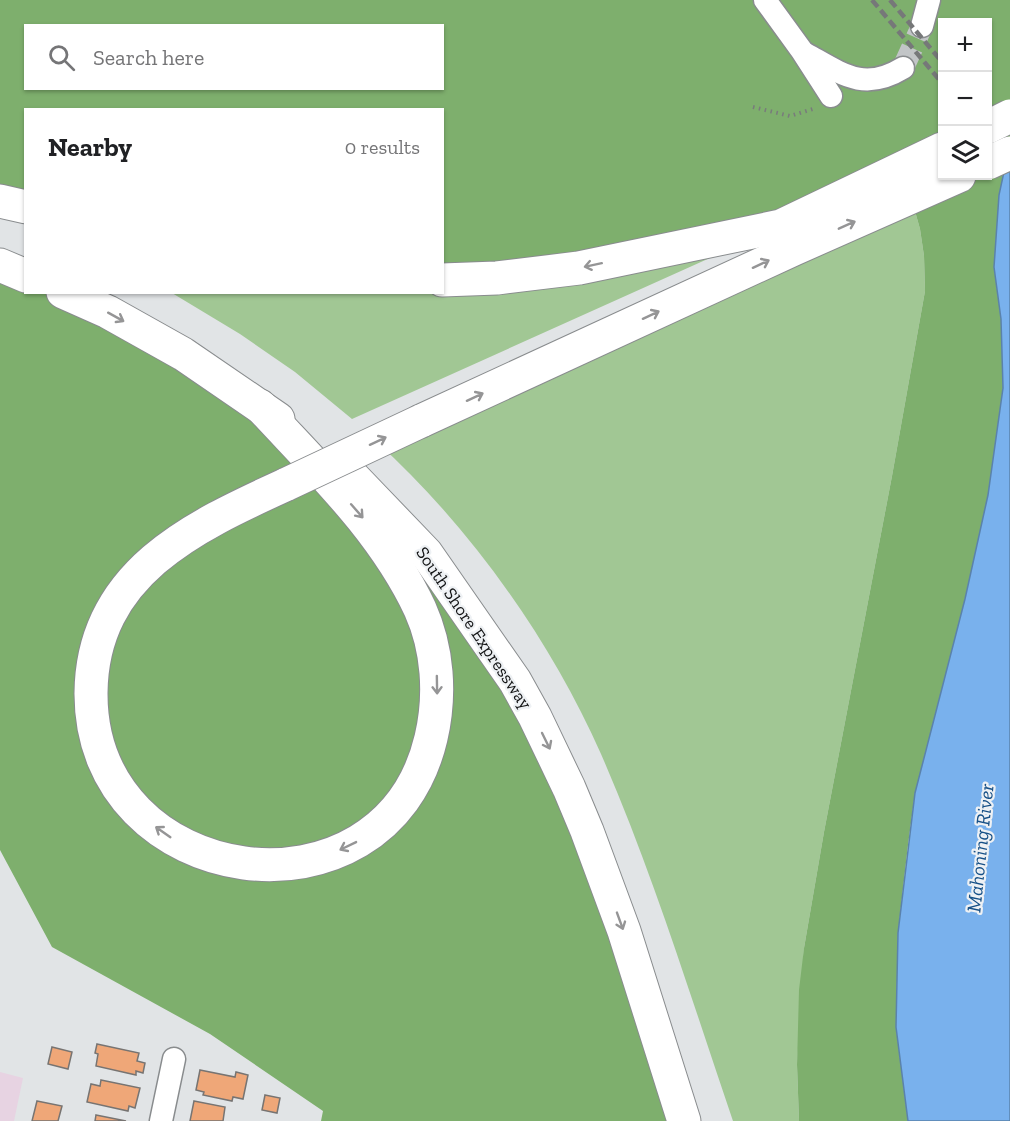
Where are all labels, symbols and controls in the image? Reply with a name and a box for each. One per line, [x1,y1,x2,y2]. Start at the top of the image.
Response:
map controls [938,18,992,180]
button: + [938,18,992,72]
search box [24,24,444,90]
icon: search [45,41,78,74]
text: Search here [93,44,204,71]
button: − [938,72,992,126]
button: layers [938,126,992,180]
text: Nearby [48,131,132,163]
text: 0 results [345,135,420,159]
one-way arrow [838,219,856,230]
one-way arrow [752,257,770,269]
one-way arrow [583,260,603,271]
one-way arrow [642,308,660,320]
one-way arrow [107,312,125,323]
one-way arrow [465,390,483,402]
one-way arrow [369,435,387,447]
one-way arrow [350,503,364,518]
street label: South Shore Expressway [411,542,537,714]
one-way arrow [431,674,443,694]
one-way arrow [541,731,553,749]
water label: Mahoning River [961,782,999,913]
one-way arrow [156,826,172,838]
one-way arrow [339,840,357,852]
one-way arrow [615,911,626,930]

